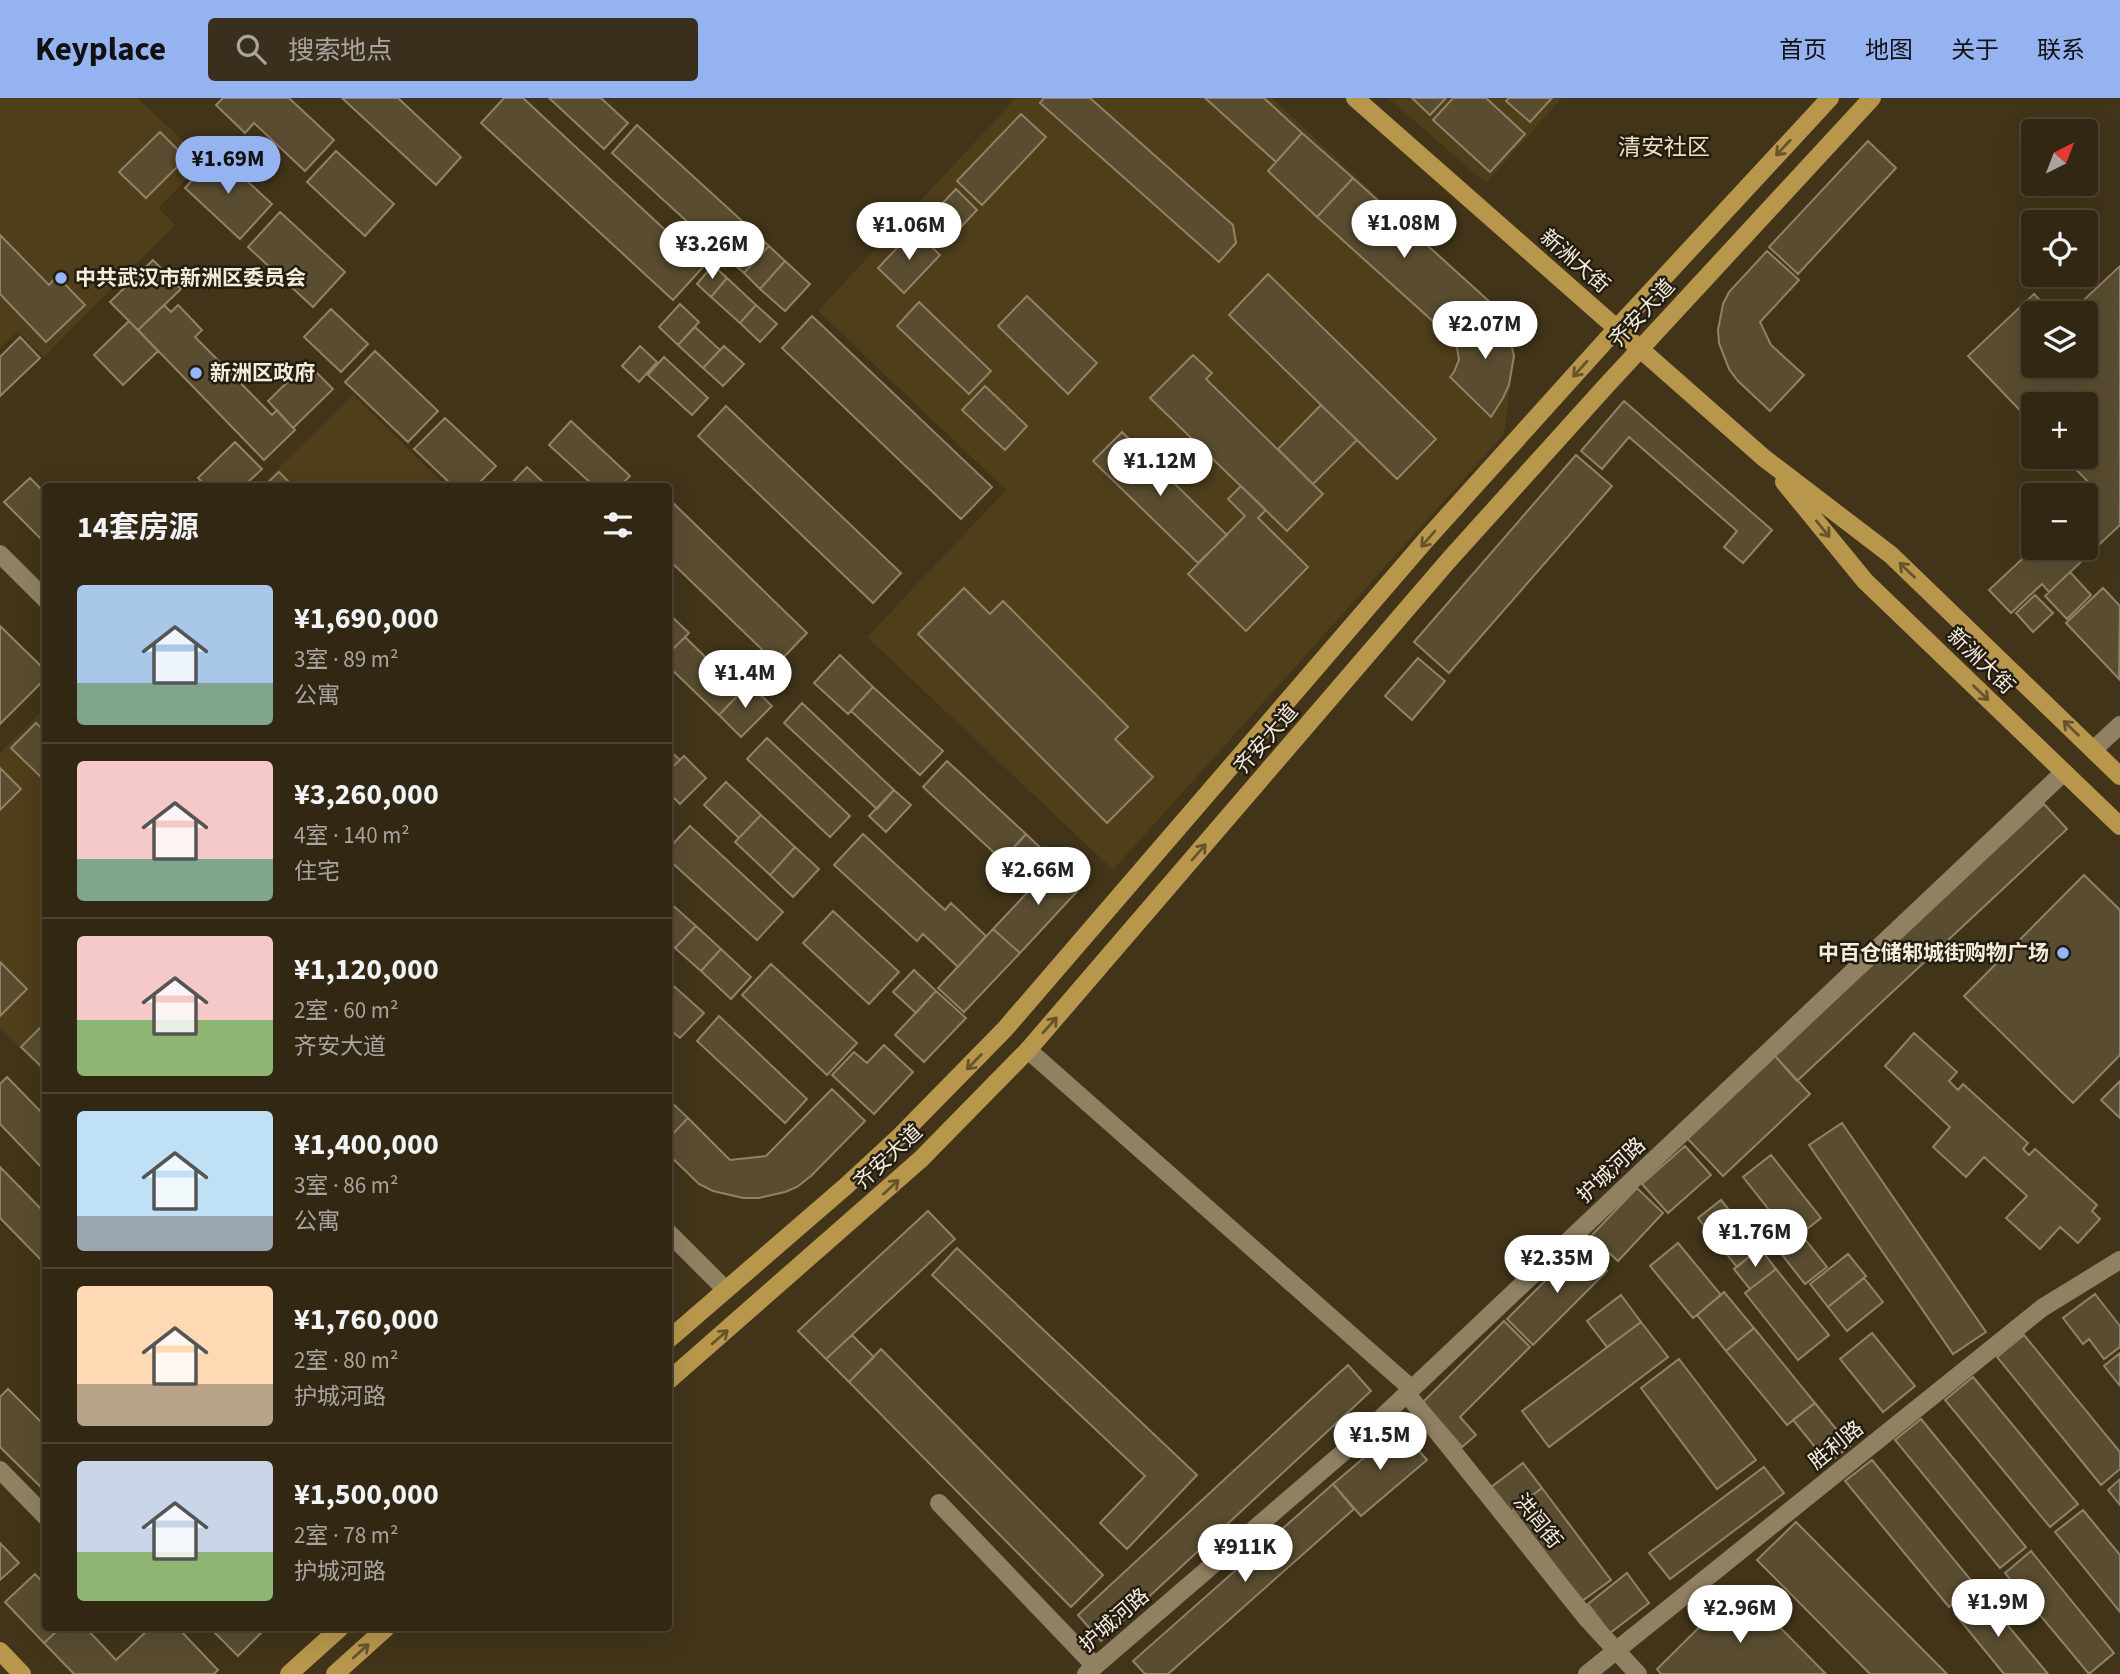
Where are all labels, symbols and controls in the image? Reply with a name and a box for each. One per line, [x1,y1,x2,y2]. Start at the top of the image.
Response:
search box [208,18,698,81]
text: Keyplace [35,26,166,73]
icon: search [232,30,270,68]
text: 搜索地点 [288,32,392,69]
text: 首页 [1779,33,1827,68]
text: 地图 [1865,33,1913,68]
text: 关于 [1951,33,1999,68]
text: 联系 [2037,33,2085,68]
north arrow [2021,119,2098,196]
map controls [2021,119,2098,560]
district label: 清安社区 [1618,131,1710,164]
pin: ¥1.69M [171,136,285,196]
one-way arrow [1775,139,1792,156]
text: ¥1.69M [191,142,265,175]
pin: ¥1.08M [1347,200,1461,260]
pin: ¥1.06M [852,202,966,262]
text: ¥1.08M [1367,206,1441,239]
text: ¥1.06M [872,208,946,241]
button: locate [2021,210,2098,287]
pin: ¥3.26M [655,222,769,281]
street label: 新洲大街 [1533,222,1617,300]
text: ¥3.26M [675,227,749,260]
place label: 中共武汉市新洲区委员会 [75,263,306,293]
marker: 中共武汉市新洲区委员会 [53,270,69,286]
street label: 齐安大道 [1602,272,1682,354]
button: layers [2021,301,2098,378]
pin: ¥2.07M [1428,302,1542,361]
text: ¥2.07M [1448,307,1522,340]
place label: 新洲区政府 [210,358,315,388]
one-way arrow [1572,360,1588,378]
marker: 新洲区政府 [188,365,204,381]
button: + [2021,392,2098,469]
pin: ¥1.12M [1103,438,1217,498]
text: ¥1.12M [1123,444,1197,477]
button: − [2021,483,2098,560]
text: 14套房源 [77,506,199,549]
icon: filters [599,506,637,544]
one-way arrow [1815,520,1831,538]
one-way arrow [1420,529,1436,547]
one-way arrow [1899,562,1916,579]
text: ¥1,690,000 [294,597,439,640]
icon: home [133,613,217,697]
street label: 新洲大街 [1940,621,2022,701]
text: 3室 · 89 m² [294,643,398,676]
pin: ¥1.4M [696,650,794,710]
text: ¥1.4M [715,656,775,689]
text: 公寓 [294,679,340,712]
one-way arrow [1972,684,1989,701]
street label: 齐安大道 [1227,697,1305,781]
one-way arrow [2063,720,2080,737]
text: ¥3,260,000 [294,773,439,816]
icon: home [133,789,217,873]
text: 4室 · 140 m² [294,819,410,852]
one-way arrow [1191,844,1207,862]
pin: ¥2.66M [981,848,1095,907]
text: ¥2.66M [1001,853,1075,886]
text: 住宅 [294,855,340,888]
place label: 中百仓储邾城街购物广场 [1818,938,2049,968]
marker: 中百仓储邾城街购物广场 [2055,945,2071,961]
text: ¥1,120,000 [294,948,439,991]
icon: home [133,964,217,1048]
text: 2室 · 60 m² [294,994,398,1027]
one-way arrow [1042,1016,1058,1034]
text: 齐安大道 [294,1030,386,1063]
one-way arrow [965,1053,982,1070]
street label: 齐安大道 [847,1117,929,1197]
text: ¥1,400,000 [294,1123,439,1166]
street label: 护城河路 [1570,1130,1652,1210]
icon: home [133,1139,217,1223]
text: 3室 · 86 m² [294,1169,398,1202]
one-way arrow [882,1178,899,1195]
text: 公寓 [294,1205,340,1238]
pin: ¥1.76M [1698,1210,1812,1269]
text: ¥1.76M [1718,1215,1792,1248]
pin: ¥2.35M [1500,1236,1614,1295]
text: ¥2.35M [1520,1241,1594,1274]
text: ¥1,760,000 [294,1298,439,1341]
icon: home [133,1314,217,1398]
one-way arrow [711,1329,729,1345]
text: 2室 · 80 m² [294,1344,398,1377]
text: 护城河路 [294,1380,386,1413]
pin: ¥1.5M [1331,1412,1429,1472]
street label: 胜利路 [1802,1414,1870,1476]
text: ¥1.5M [1350,1418,1410,1451]
text: ¥1,500,000 [294,1473,439,1516]
street label: 洪闾街 [1507,1487,1569,1555]
icon: home [133,1489,217,1573]
text: 2室 · 78 m² [294,1519,398,1552]
pin: ¥911K [1196,1524,1294,1584]
text: ¥911K [1214,1530,1276,1563]
text: 护城河路 [294,1555,386,1588]
pin: ¥1.9M [1949,1580,2047,1639]
street label: 护城河路 [1072,1581,1156,1659]
text: ¥1.9M [1968,1585,2028,1618]
pin: ¥2.96M [1683,1586,1797,1645]
text: ¥2.96M [1703,1591,1777,1624]
one-way arrow [351,1643,369,1659]

